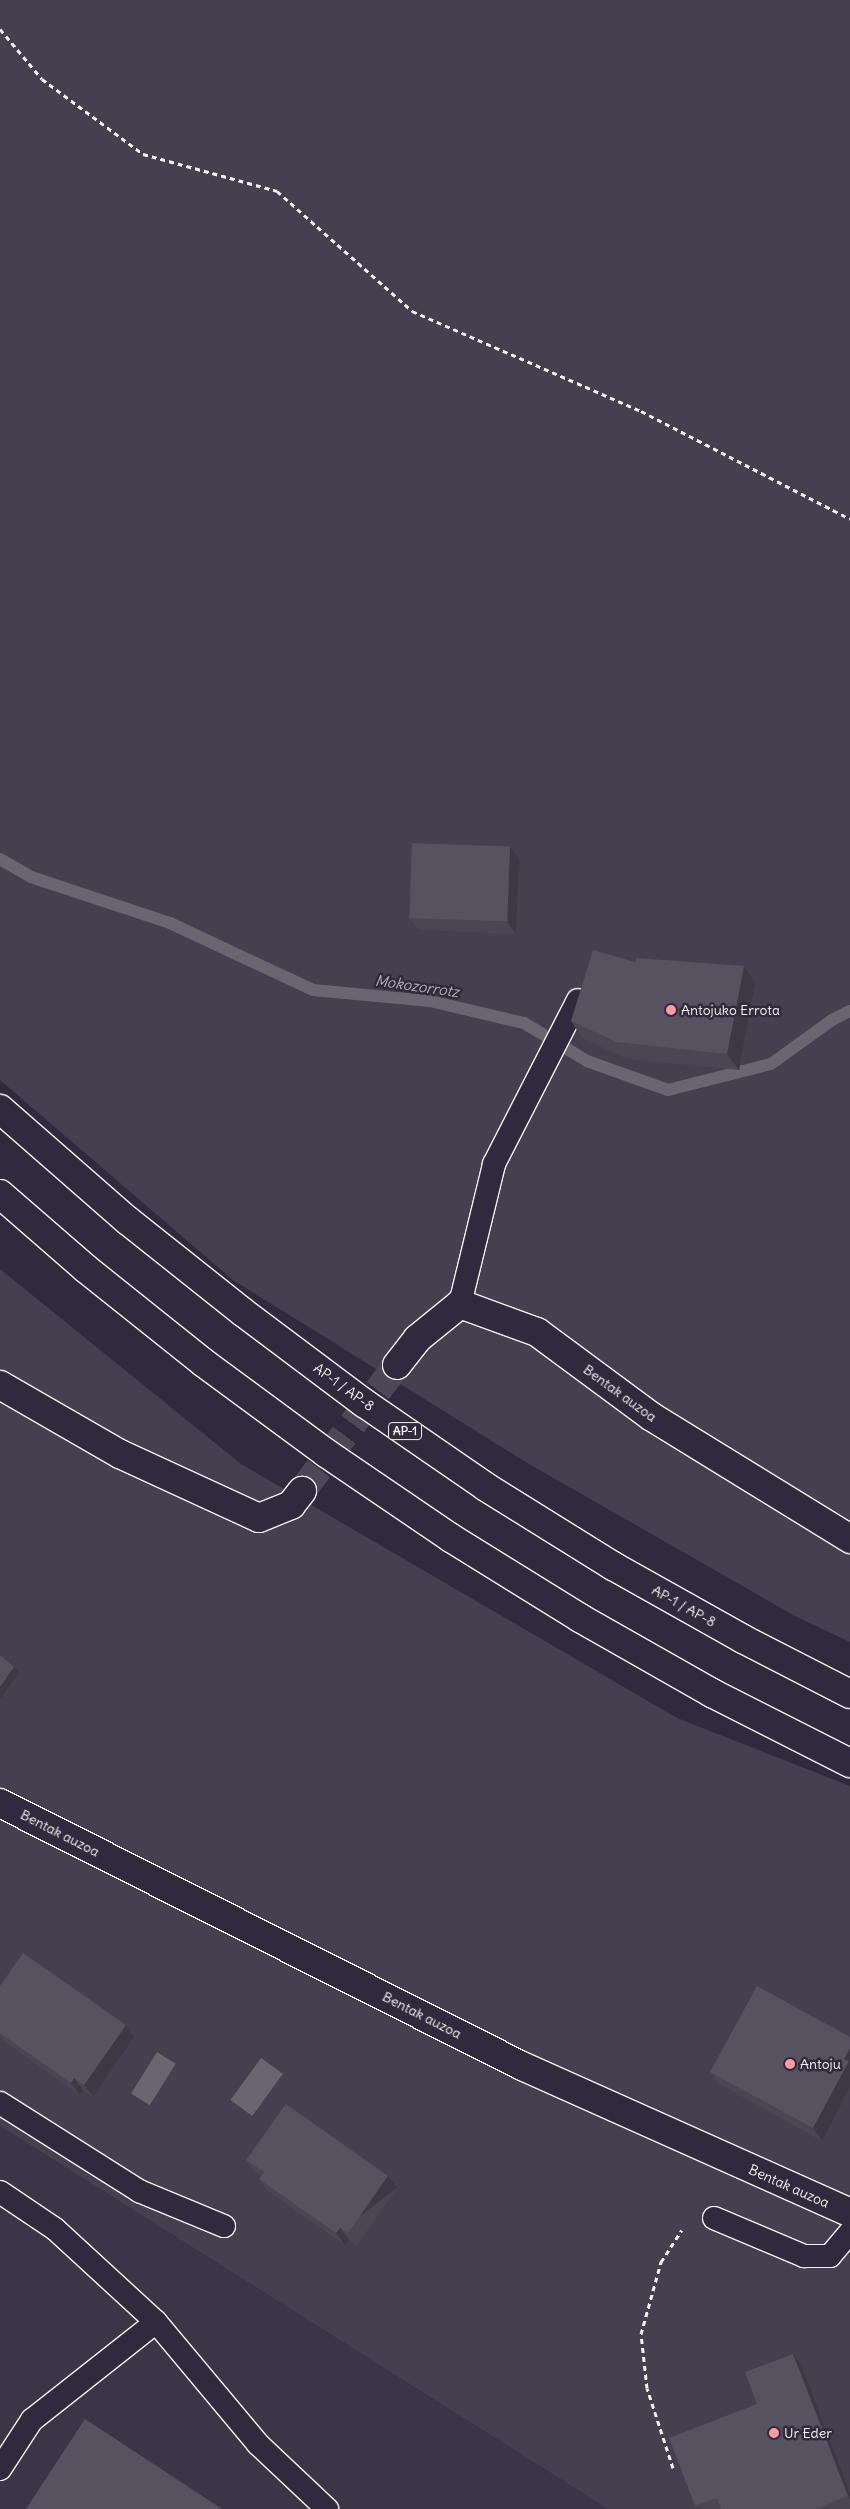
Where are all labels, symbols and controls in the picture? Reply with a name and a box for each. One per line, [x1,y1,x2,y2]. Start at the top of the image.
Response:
water label: Mokozorrotz [374,971,460,1001]
place label: Antojuko Errota [681,1002,780,1018]
marker: Antojuko Errota [665,1004,677,1016]
street label: AP-1 / AP-8 [310,1359,378,1415]
street label: Bentak auzoa [580,1361,660,1425]
road number: AP-1 [388,1422,422,1440]
street label: AP-1 / AP-8 [649,1582,719,1630]
street label: Bentak auzoa [18,1806,102,1860]
street label: Bentak auzoa [380,1988,464,2042]
place label: Antoju [800,2056,841,2072]
marker: Antoju [784,2058,796,2070]
street label: Bentak auzoa [746,2161,832,2211]
place label: Ur Eder [784,2425,832,2441]
marker: Ur Eder [768,2427,780,2439]

